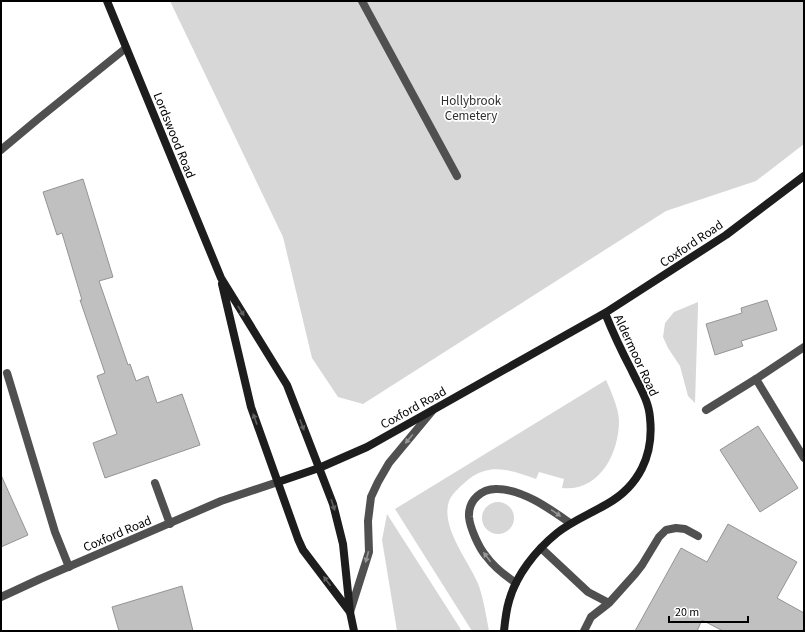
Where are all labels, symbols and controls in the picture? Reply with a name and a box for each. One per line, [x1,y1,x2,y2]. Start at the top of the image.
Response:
street label: Lordswood Road [149,90,200,181]
park label: Hollybrook Cemetery [441,92,502,125]
street label: Coxford Road [656,216,727,272]
one-way arrow [238,305,245,317]
street label: Aldermoor Road [609,312,663,399]
street label: Coxford Road [377,382,450,433]
one-way arrow [252,413,258,425]
one-way arrow [299,419,305,431]
one-way arrow [404,434,413,445]
one-way arrow [330,499,336,511]
one-way arrow [551,509,562,517]
street label: Coxford Road [80,511,154,556]
one-way arrow [364,551,370,563]
one-way arrow [483,551,491,562]
one-way arrow [323,575,331,586]
scale bar [669,598,748,624]
text: 20 m [675,604,699,621]

